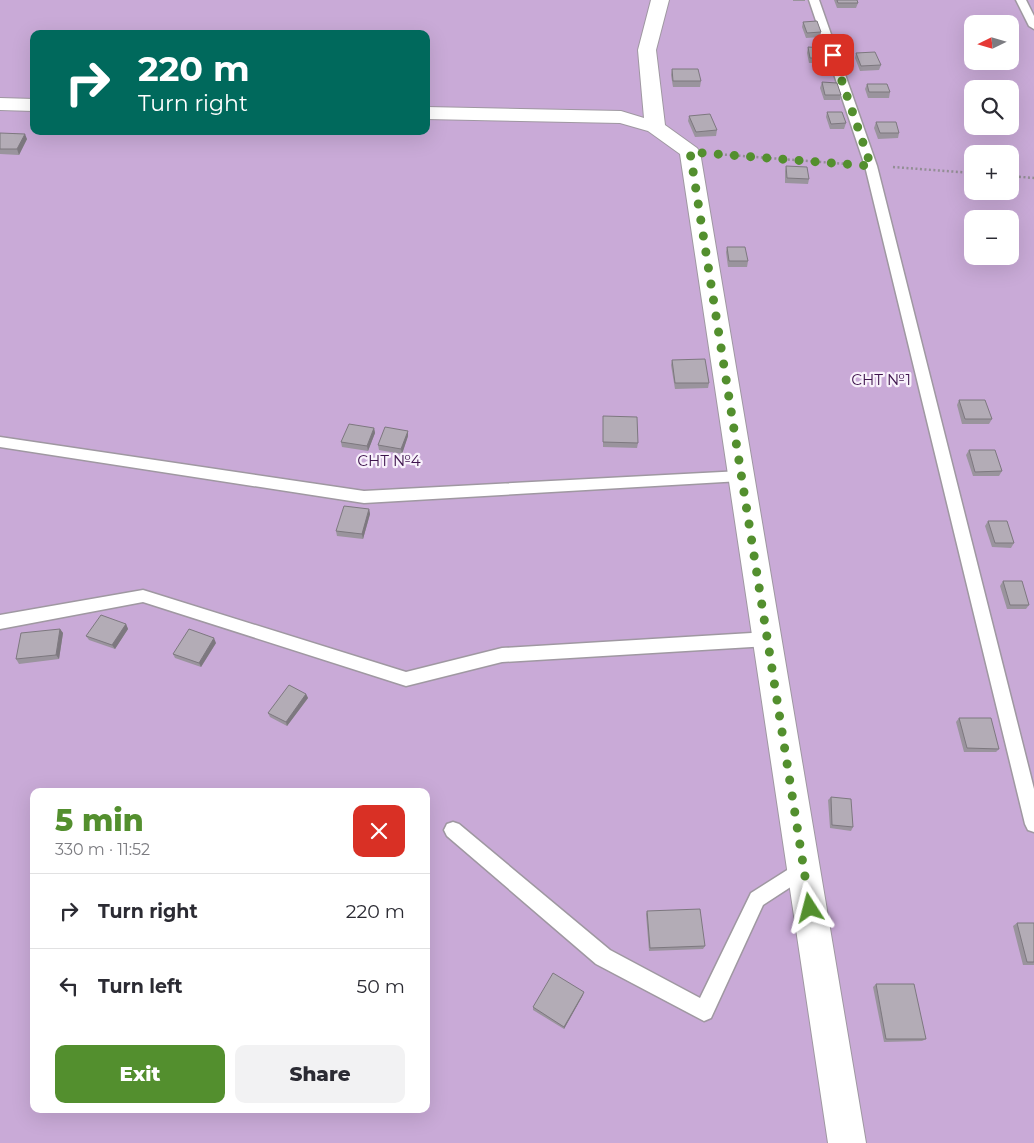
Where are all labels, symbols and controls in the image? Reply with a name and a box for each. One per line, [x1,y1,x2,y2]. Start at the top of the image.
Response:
north arrow [964,15,1019,70]
map controls [964,15,1019,265]
pin [812,34,854,76]
icon: arrive [819,41,847,69]
text: 220 m [138,47,250,90]
icon: right [55,50,120,115]
button: search [964,80,1019,135]
text: Turn right [138,90,248,117]
button: + [964,145,1019,200]
button: − [964,210,1019,265]
park label: СНТ №1 [851,370,911,389]
park label: СНТ №4 [357,451,421,470]
text: 5 min [55,802,144,839]
button: close [353,805,405,857]
text: 330 m · 11:52 [55,840,150,859]
position arrow [783,881,835,933]
icon: right [55,897,83,925]
text: Turn right [98,900,198,923]
text: 220 m [346,900,405,923]
icon: left [55,972,83,1000]
text: Turn left [98,975,183,998]
text: 50 m [357,975,405,998]
button: Exit [55,1045,225,1103]
button: Share [235,1045,405,1103]

